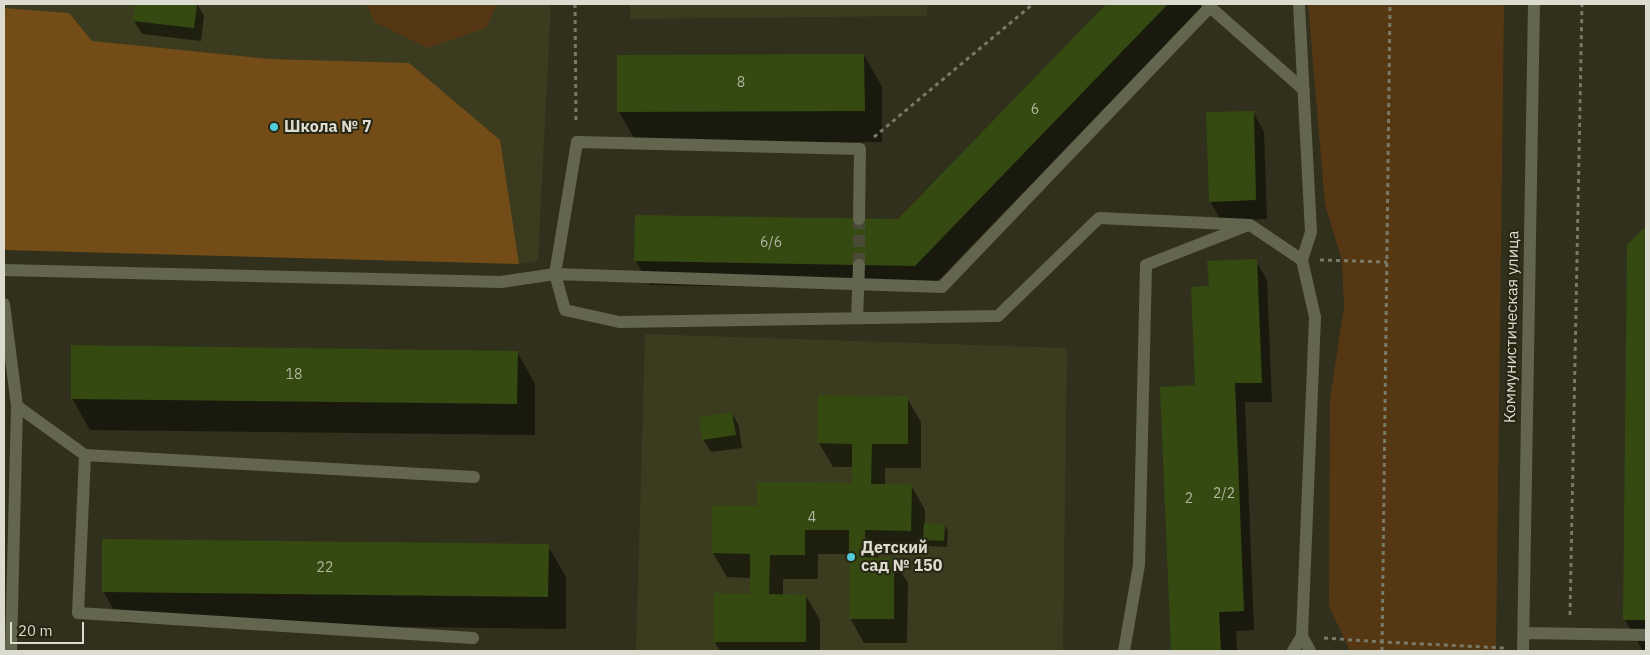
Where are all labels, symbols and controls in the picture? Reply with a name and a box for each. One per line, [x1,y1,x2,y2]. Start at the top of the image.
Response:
house number: 8 [737,75,745,91]
house number: 6 [1031,102,1039,118]
place label: Школа № 7 [284,117,372,137]
marker: Школа № 7 [268,121,280,133]
street label: Коммунистическая улица [1501,231,1523,423]
house number: 6/6 [760,235,782,251]
house number: 18 [286,367,302,383]
house number: 2/2 [1213,486,1235,502]
house number: 2 [1185,491,1193,507]
house number: 4 [808,510,816,526]
place label: Детский сад № 150 [861,538,942,576]
marker: Детский сад № 150 [845,551,857,563]
house number: 22 [317,560,333,576]
scale bar [12,612,86,644]
text: 20 m [18,621,53,640]

